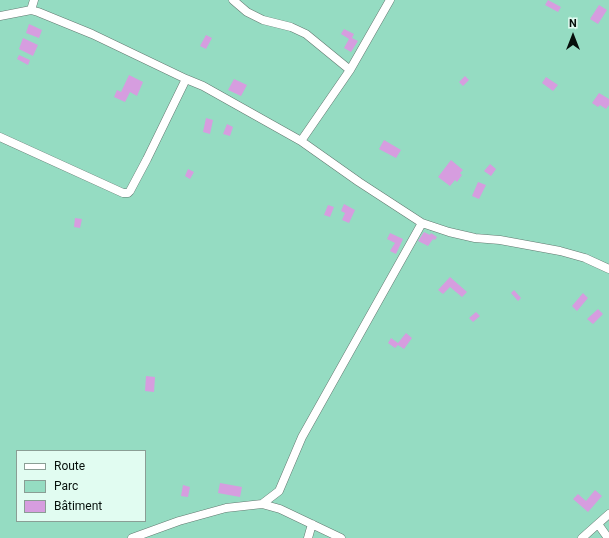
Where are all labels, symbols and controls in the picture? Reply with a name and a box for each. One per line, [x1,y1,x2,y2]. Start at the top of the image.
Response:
north arrow [553,16,593,56]
text: N [569,17,577,30]
legend [16,450,146,522]
text: Route [54,459,85,473]
text: Parc [54,479,78,493]
text: Bâtiment [54,499,102,513]

